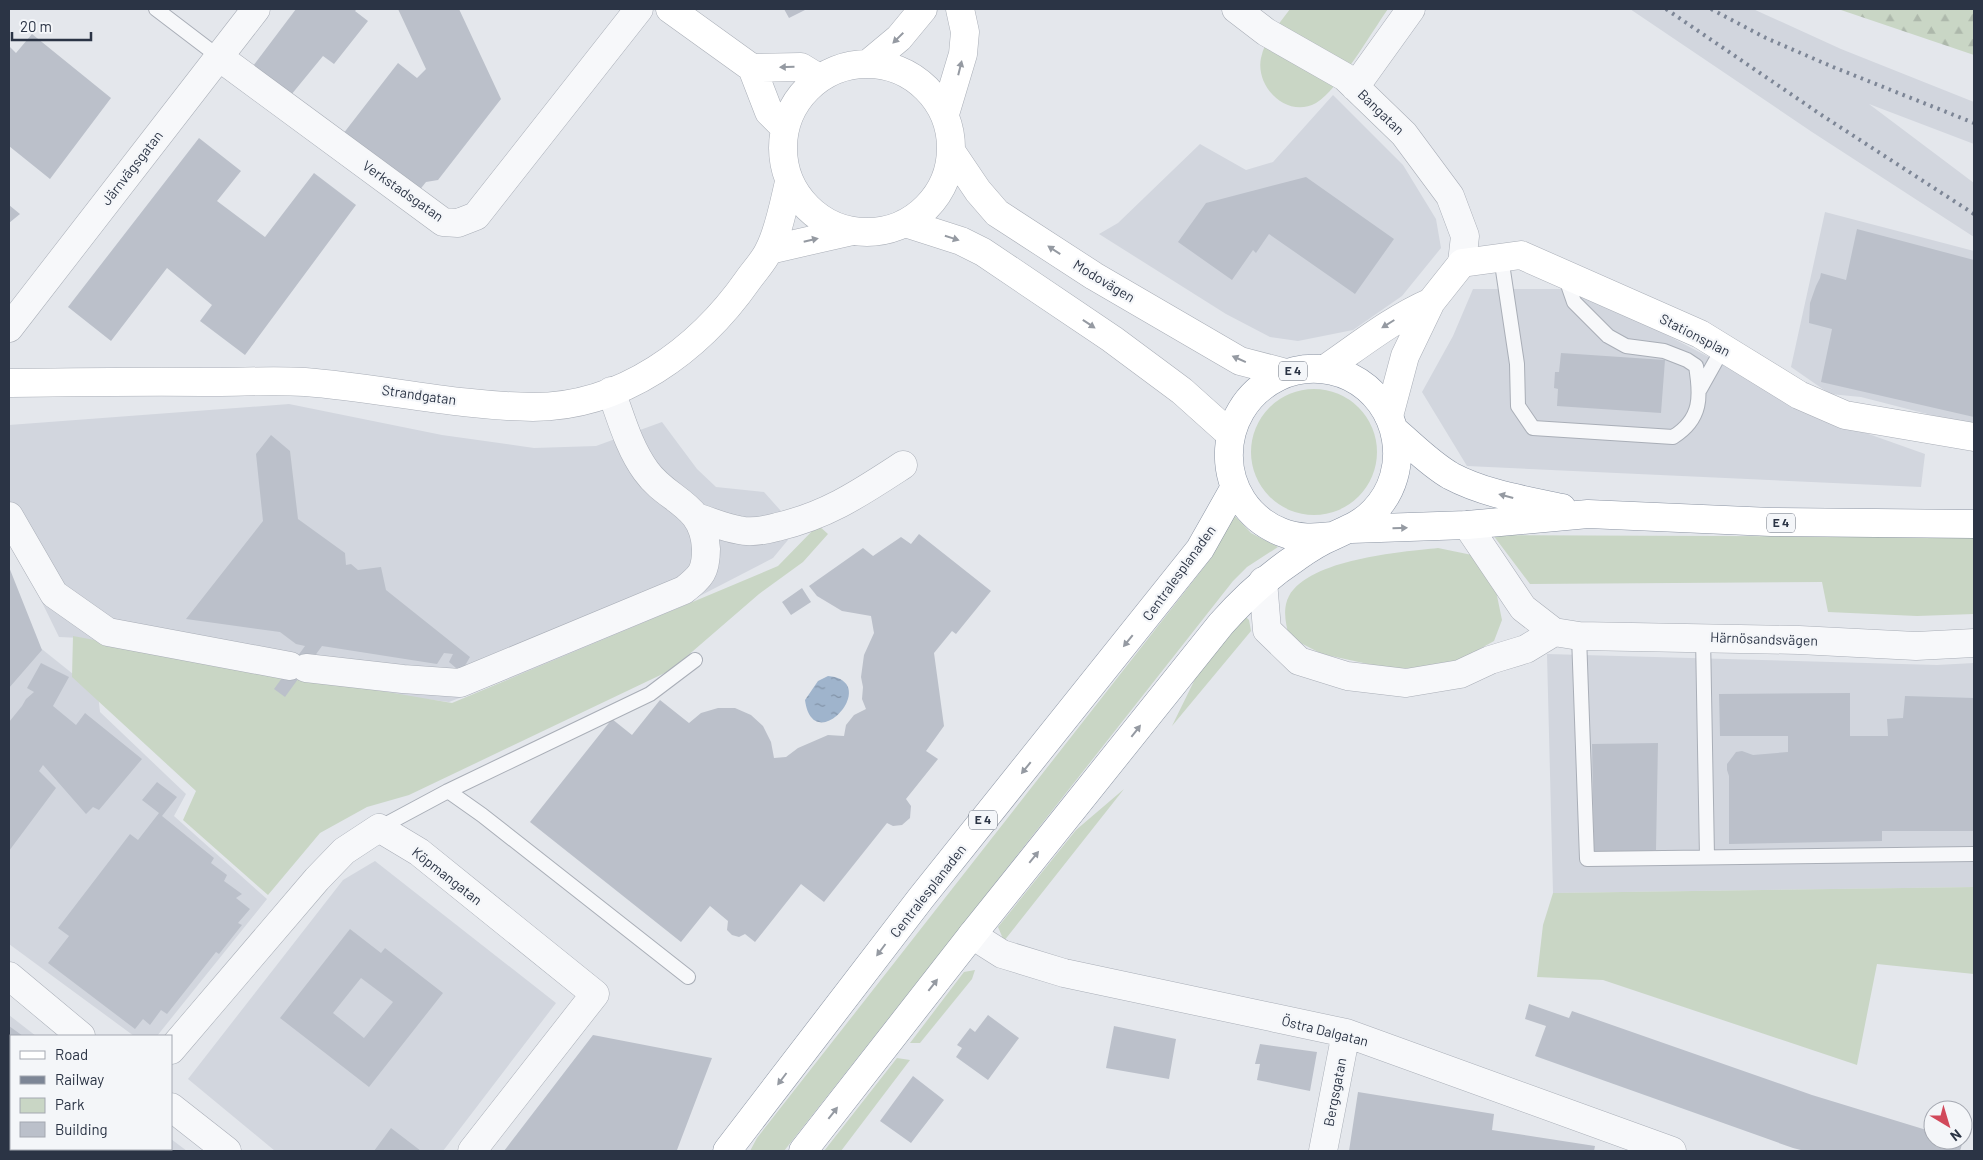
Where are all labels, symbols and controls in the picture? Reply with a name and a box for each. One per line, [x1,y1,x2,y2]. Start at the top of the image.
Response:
scale bar [12,10,91,42]
text: 20 m [20,17,52,35]
one-way arrow [892,32,904,44]
one-way arrow [956,60,964,75]
one-way arrow [779,63,795,71]
street label: Bangatan [1355,85,1408,138]
street label: Järnvägsgatan [97,127,166,208]
street label: Verkstadsgatan [360,156,447,225]
one-way arrow [945,234,960,242]
one-way arrow [803,236,818,244]
one-way arrow [1048,245,1061,255]
street label: Modovägen [1070,256,1138,306]
street label: Stationsplan [1657,310,1733,360]
one-way arrow [1082,319,1096,329]
one-way arrow [1382,319,1395,329]
one-way arrow [1232,355,1246,363]
road number: E 4 [1279,362,1307,381]
street label: Strandgatan [381,381,457,408]
one-way arrow [1498,491,1513,499]
road number: E 4 [1767,514,1795,532]
street label: Centralesplanaden [1138,522,1219,624]
one-way arrow [1392,523,1408,531]
street label: Härnösandsvägen [1710,628,1818,649]
one-way arrow [1122,634,1133,647]
one-way arrow [1131,724,1141,738]
one-way arrow [1020,761,1031,774]
road number: E 4 [969,810,997,830]
street label: Centralesplanaden [886,841,969,941]
street label: Köpmangatan [409,843,486,908]
one-way arrow [1029,851,1040,864]
one-way arrow [876,943,887,956]
one-way arrow [927,978,938,991]
street label: Östra Dalgatan [1280,1012,1370,1050]
legend [10,1035,172,1150]
text: Road [55,1045,88,1063]
street label: Bergsgatan [1320,1056,1350,1128]
text: Railway [55,1070,104,1088]
one-way arrow [777,1072,788,1085]
text: Park [55,1095,85,1113]
north arrow [1923,1100,1973,1150]
one-way arrow [828,1106,838,1120]
text: Building [55,1120,108,1138]
text: N [1947,1126,1965,1145]

